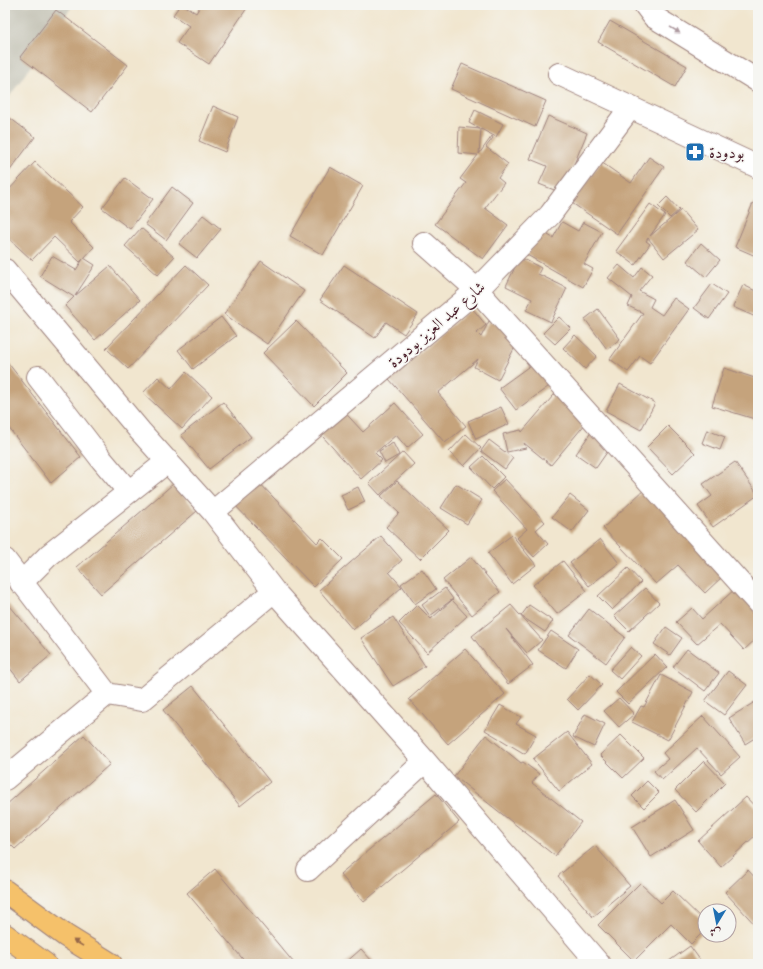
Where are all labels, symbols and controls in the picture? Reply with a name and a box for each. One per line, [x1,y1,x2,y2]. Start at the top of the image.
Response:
one-way arrow [669,26,681,33]
pharmacy icon: بودودة [684,141,706,163]
place label: بودودة [709,146,744,163]
street label: شارع عبد العزيز بودودة [386,279,491,375]
north arrow [697,903,737,943]
text: ش [709,925,722,938]
one-way arrow [72,940,84,947]

